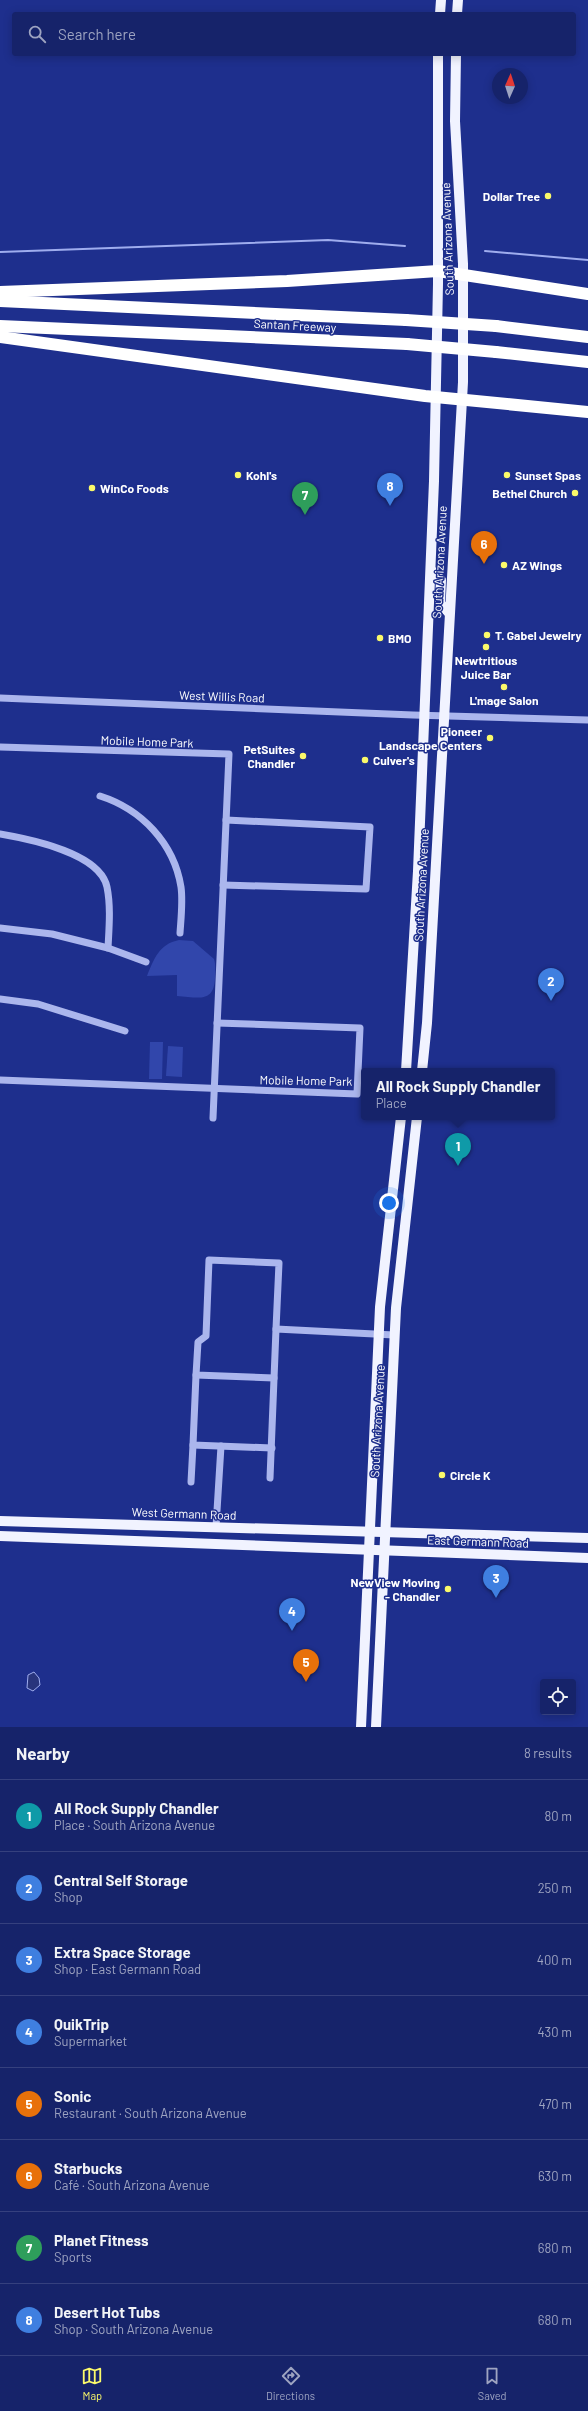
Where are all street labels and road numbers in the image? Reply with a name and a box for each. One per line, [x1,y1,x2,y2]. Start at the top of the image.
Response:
street label: South Arizona Avenue [438,182,456,296]
street label: Santan Freeway [253,316,337,334]
street label: South Arizona Avenue [429,505,449,619]
street label: West Willis Road [179,688,265,704]
street label: Mobile Home Park [100,732,194,750]
street label: South Arizona Avenue [411,828,431,942]
street label: Mobile Home Park [259,1072,353,1088]
street label: South Arizona Avenue [367,1364,387,1478]
street label: West Germann Road [131,1504,237,1522]
street label: East Germann Road [427,1532,529,1550]

